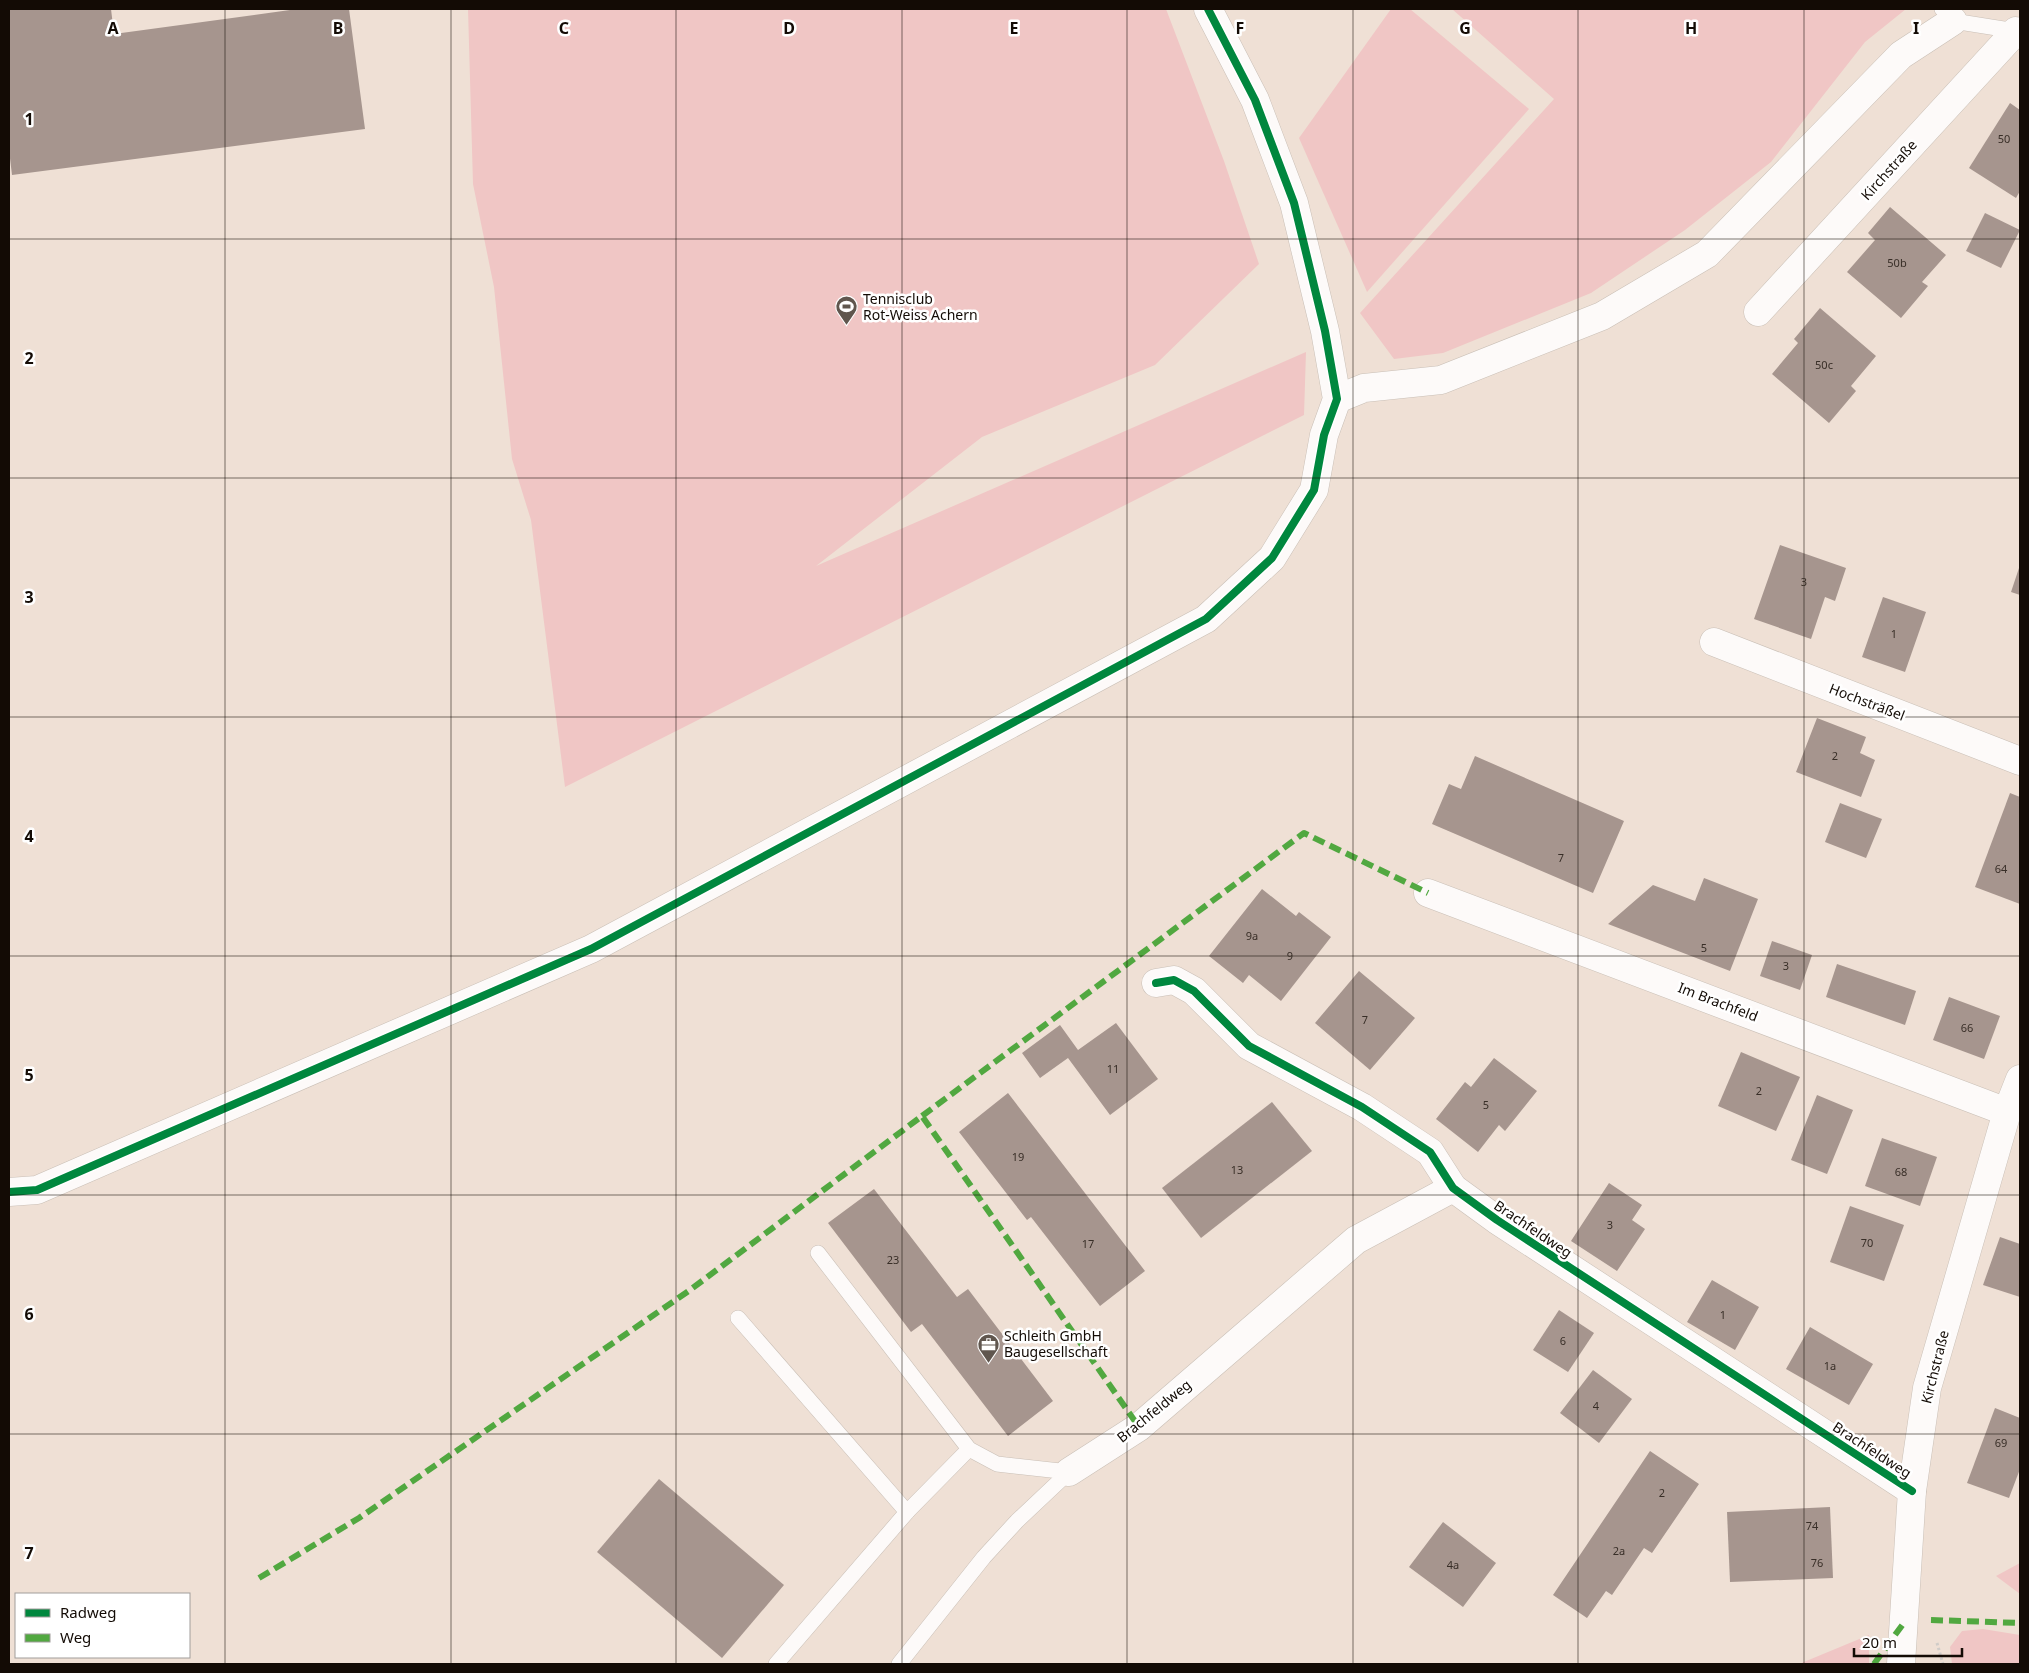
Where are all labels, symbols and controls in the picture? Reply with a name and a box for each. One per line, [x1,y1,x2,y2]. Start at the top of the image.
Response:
text: A [107,17,119,39]
text: B [333,17,343,39]
text: C [559,17,569,39]
text: D [783,17,795,39]
text: E [1010,17,1019,39]
text: F [1236,17,1244,39]
text: G [1459,17,1471,39]
text: H [1685,17,1697,39]
text: I [1913,17,1919,39]
text: 1 [24,108,34,130]
house number: 50 [1998,131,2010,146]
street label: Kirchstraße [1856,135,1921,204]
house number: 50b [1887,255,1907,270]
place label: Tennisclub Rot-Weiss Achern [863,289,978,324]
sports icon: Tennisclub Rot-Weiss Achern [835,295,859,326]
text: 2 [24,347,34,369]
house number: 50c [1815,357,1833,372]
house number: 3 [1801,574,1807,589]
text: 3 [24,586,34,608]
house number: 1 [1891,626,1897,641]
street label: Hochsträßel [1827,678,1908,725]
house number: 2 [1832,748,1838,763]
text: 4 [24,825,34,847]
house number: 7 [1558,850,1564,865]
house number: 64 [1995,861,2008,876]
house number: 9a [1246,928,1258,943]
house number: 5 [1701,940,1707,955]
house number: 9 [1287,948,1293,963]
house number: 3 [1783,958,1789,973]
street label: Im Brachfeld [1675,978,1761,1025]
house number: 7 [1362,1012,1368,1027]
house number: 66 [1961,1020,1973,1035]
house number: 11 [1107,1061,1119,1076]
text: 5 [24,1064,34,1086]
house number: 2 [1756,1083,1762,1098]
house number: 5 [1483,1097,1489,1112]
house number: 19 [1012,1149,1024,1164]
house number: 13 [1231,1162,1243,1177]
house number: 68 [1895,1164,1907,1179]
street label: Brachfeldweg [1491,1195,1576,1262]
house number: 3 [1607,1217,1613,1232]
house number: 70 [1861,1235,1873,1250]
house number: 17 [1082,1236,1094,1251]
house number: 23 [887,1252,899,1267]
text: 6 [24,1303,34,1325]
house number: 1 [1720,1307,1726,1322]
place label: Schleith GmbH Baugesellschaft [1004,1326,1108,1361]
street label: Kirchstraße [1916,1328,1953,1406]
office icon: Schleith GmbH Baugesellschaft [976,1332,1000,1363]
house number: 6 [1560,1333,1566,1348]
house number: 1a [1824,1358,1836,1373]
street label: Brachfeldweg [1113,1375,1195,1446]
house number: 4 [1593,1398,1600,1413]
street label: Brachfeldweg [1829,1417,1915,1482]
house number: 69 [1995,1435,2007,1450]
house number: 2 [1659,1485,1665,1500]
house number: 74 [1806,1518,1819,1533]
text: 7 [24,1542,34,1564]
house number: 2a [1613,1543,1625,1558]
house number: 76 [1811,1555,1823,1570]
house number: 4a [1447,1557,1459,1572]
legend [15,1593,190,1658]
text: Radweg [60,1602,116,1622]
scale bar [1854,1626,1962,1658]
text: Weg [60,1627,91,1647]
text: 20 m [1862,1632,1897,1652]

